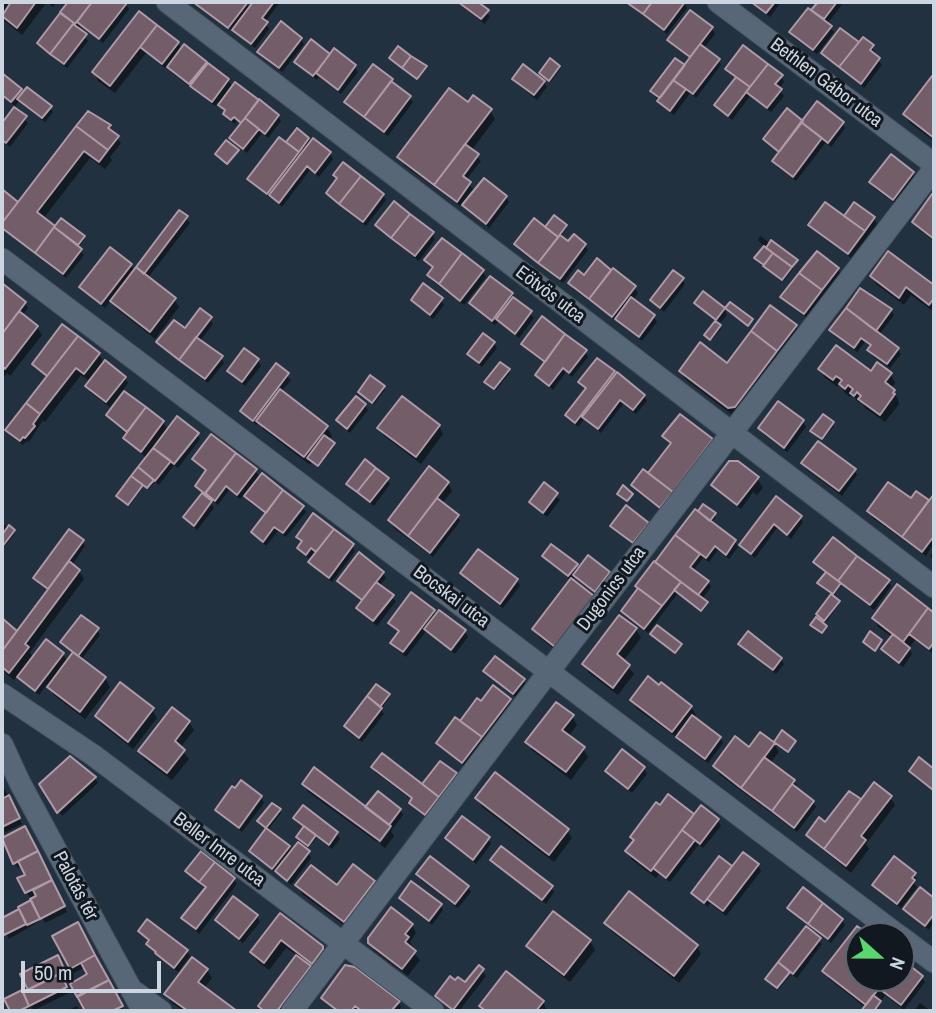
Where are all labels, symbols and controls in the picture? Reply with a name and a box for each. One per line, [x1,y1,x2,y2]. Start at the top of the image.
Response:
street label: Bethlen Gábor utca [766,33,886,133]
street label: Eötvös utca [511,261,589,329]
street label: Dugonics utca [573,542,651,636]
street label: Bocskai utca [409,561,493,633]
street label: Beller Imre utca [169,808,269,892]
street label: Palotás tér [47,848,103,924]
north arrow [845,922,915,992]
scale bar [24,946,164,990]
text: N [884,954,912,974]
text: 50 m [34,958,72,987]

